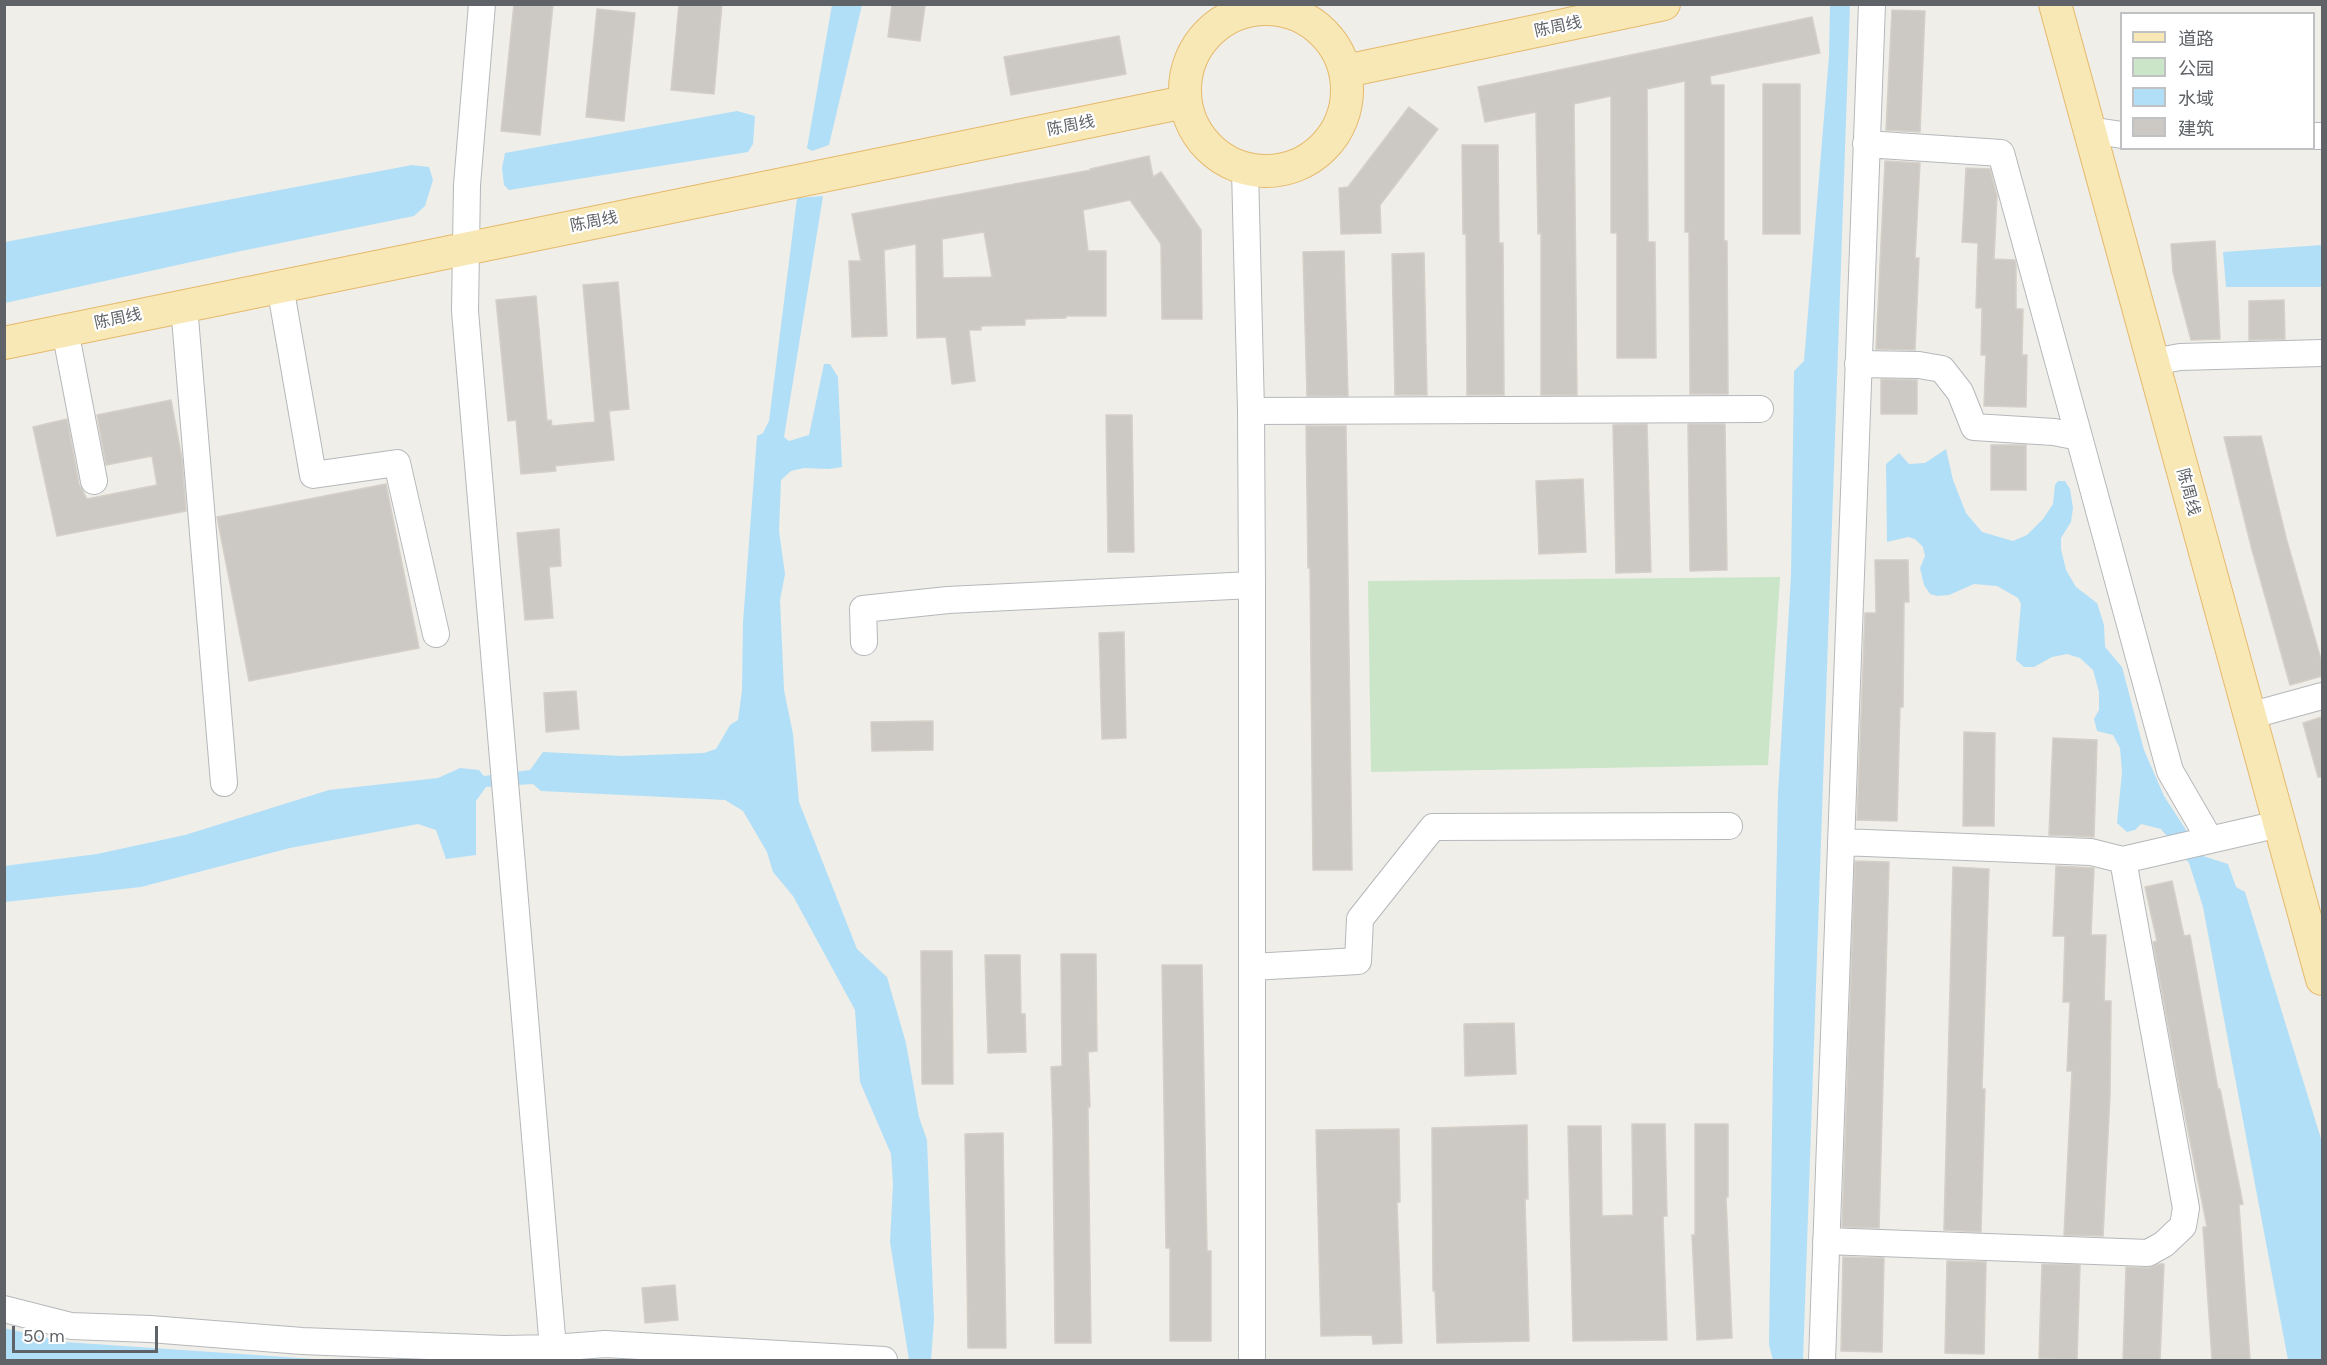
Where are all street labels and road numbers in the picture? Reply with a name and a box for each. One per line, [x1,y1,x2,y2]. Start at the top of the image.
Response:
street label: 陈周线 [1533,13,1583,41]
street label: 陈周线 [1046,112,1096,140]
street label: 陈周线 [569,208,619,236]
street label: 陈周线 [93,305,143,333]
street label: 陈周线 [2173,466,2203,518]

